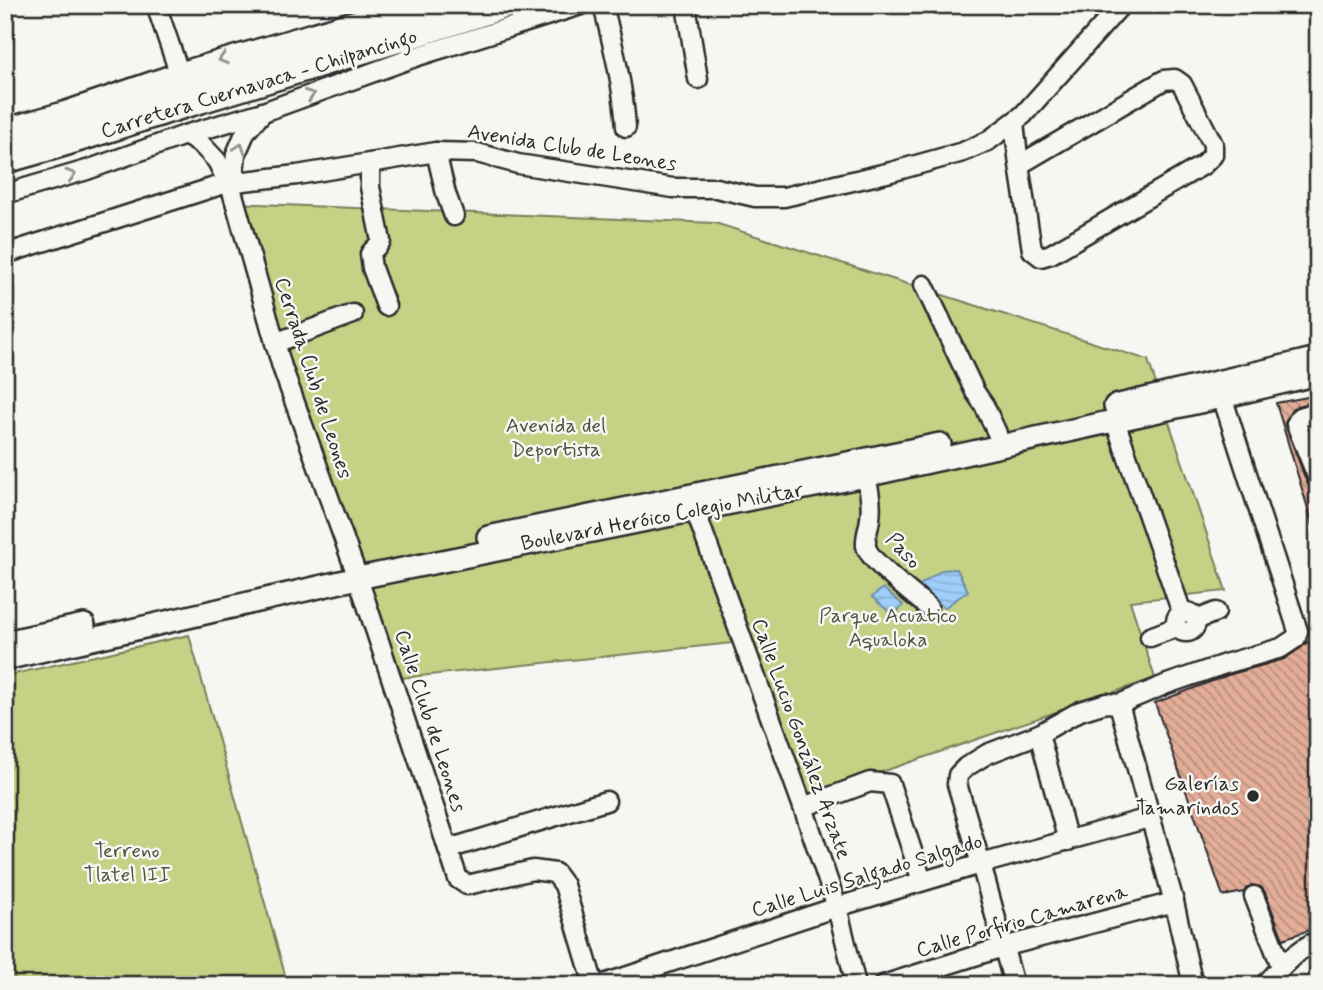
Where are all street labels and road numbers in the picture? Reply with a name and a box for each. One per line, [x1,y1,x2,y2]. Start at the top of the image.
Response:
street label: Carretera Cuernavaca - Chilpancingo [97,22,421,147]
street label: Avenida Club de Leones [465,118,679,178]
street label: Cerrada Club de Leones [267,274,359,482]
street label: Boulevard Heróico Colegio Militar [518,476,806,558]
street label: Paso [879,527,927,575]
street label: Calle Lucio González Arzate [744,615,858,863]
street label: Calle Club de Leones [387,626,473,816]
street label: Calle Luis Salgado Salgado [748,828,986,926]
street label: Calle Porfirio Camarena [913,877,1131,965]

